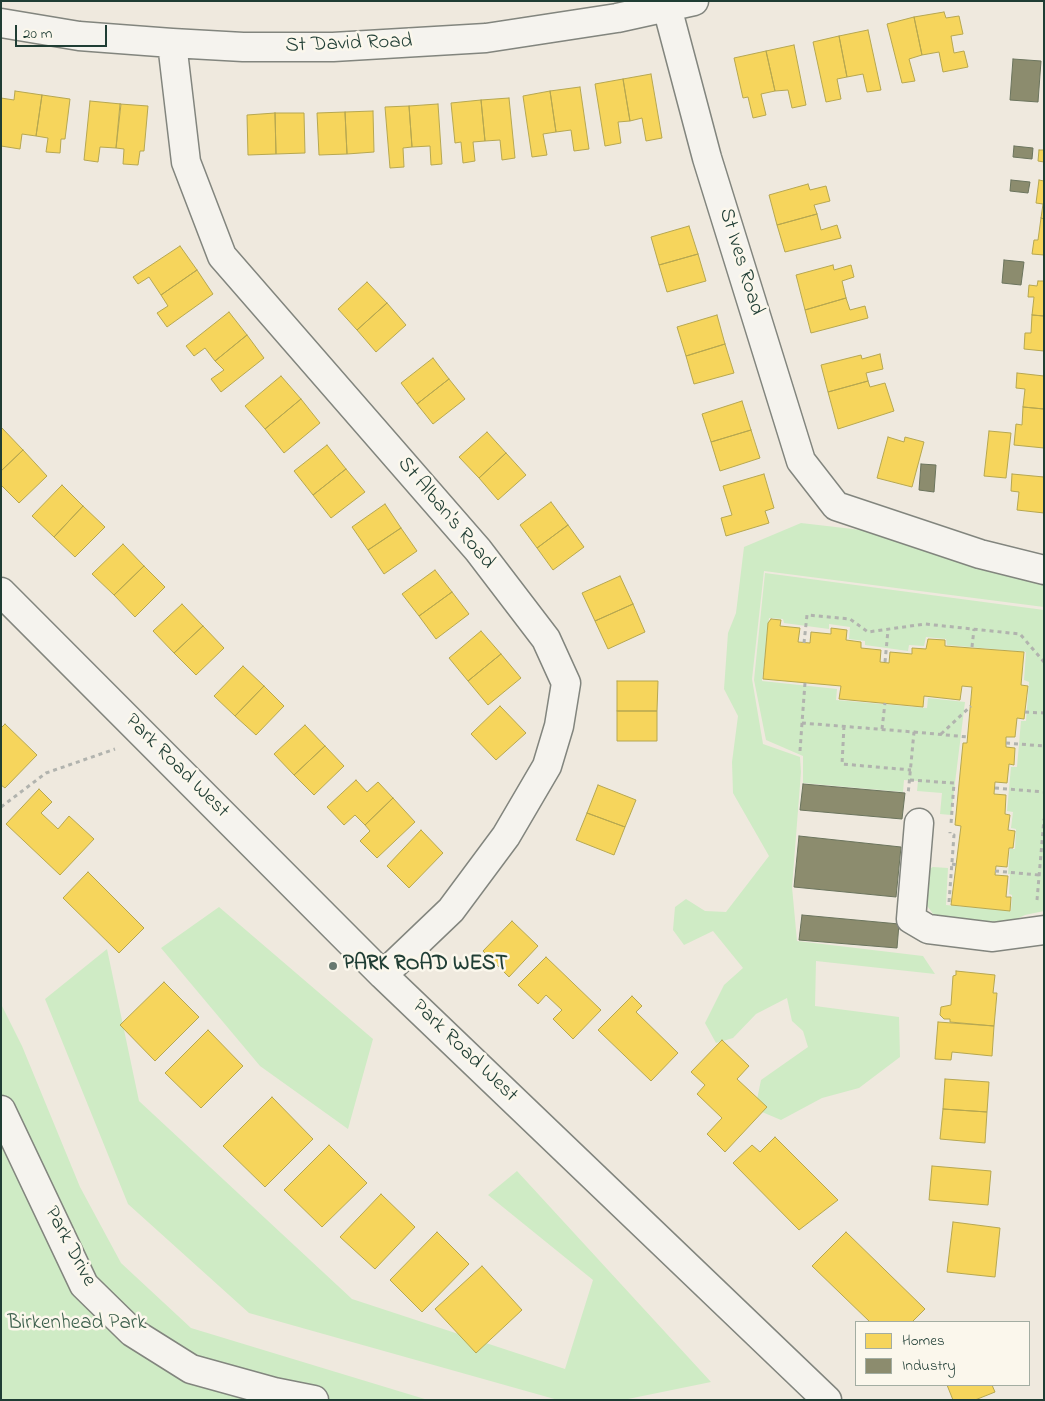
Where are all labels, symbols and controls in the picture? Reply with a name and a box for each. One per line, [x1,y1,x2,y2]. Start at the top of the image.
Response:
scale bar [18,15,110,47]
text: 20 m [23,23,52,45]
street label: St David Road [285,30,413,60]
street label: St Ives Road [712,205,768,319]
street label: St Alban's Road [391,453,499,575]
street label: Park Road West [118,709,234,825]
place label: PARK ROAD WEST [343,953,508,979]
marker: PARK ROAD WEST [327,960,339,972]
street label: Park Road West [406,995,522,1109]
street label: Park Drive [37,1203,101,1291]
park label: Birkenhead Park [7,1312,147,1338]
legend [855,1321,1030,1386]
text: Homes [902,1330,945,1352]
text: Industry [902,1355,956,1377]

